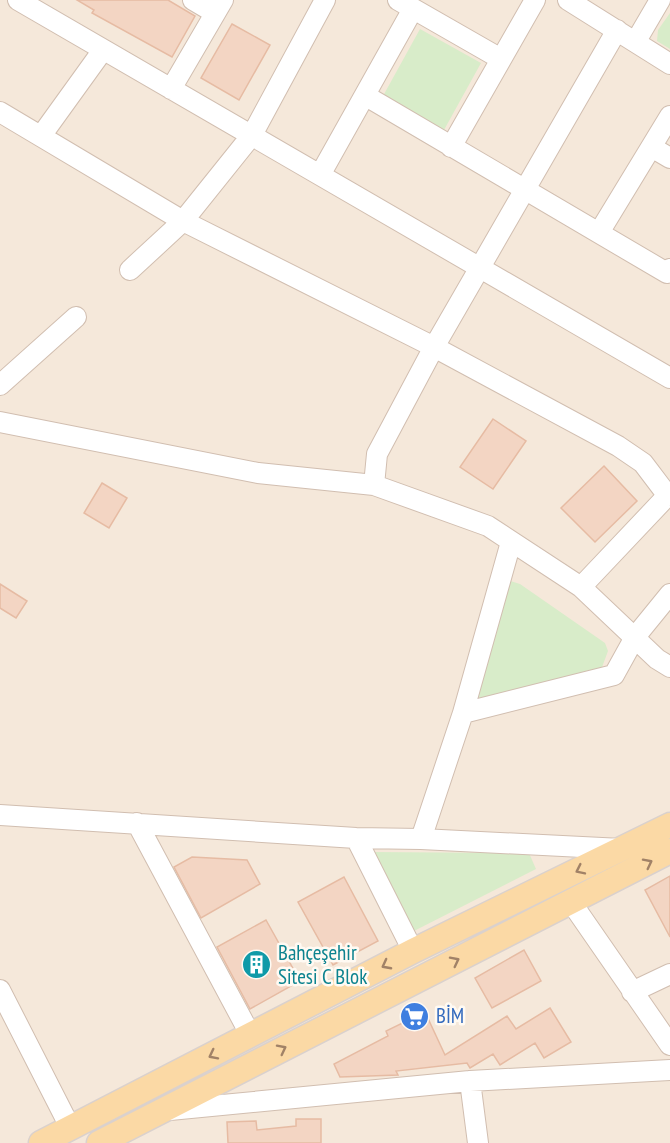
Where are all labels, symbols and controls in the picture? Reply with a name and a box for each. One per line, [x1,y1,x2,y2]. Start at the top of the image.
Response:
one-way arrow [642,858,653,870]
one-way arrow [576,863,587,874]
place label: Bahçeşehir Sitesi C Blok [278,939,367,990]
building icon: Bahçeşehir Sitesi C Blok [241,949,273,981]
one-way arrow [449,956,460,968]
one-way arrow [382,958,392,969]
supermarket icon: BİM [399,1000,431,1032]
place label: BİM [436,1002,464,1029]
one-way arrow [275,1045,286,1056]
one-way arrow [209,1048,220,1059]

